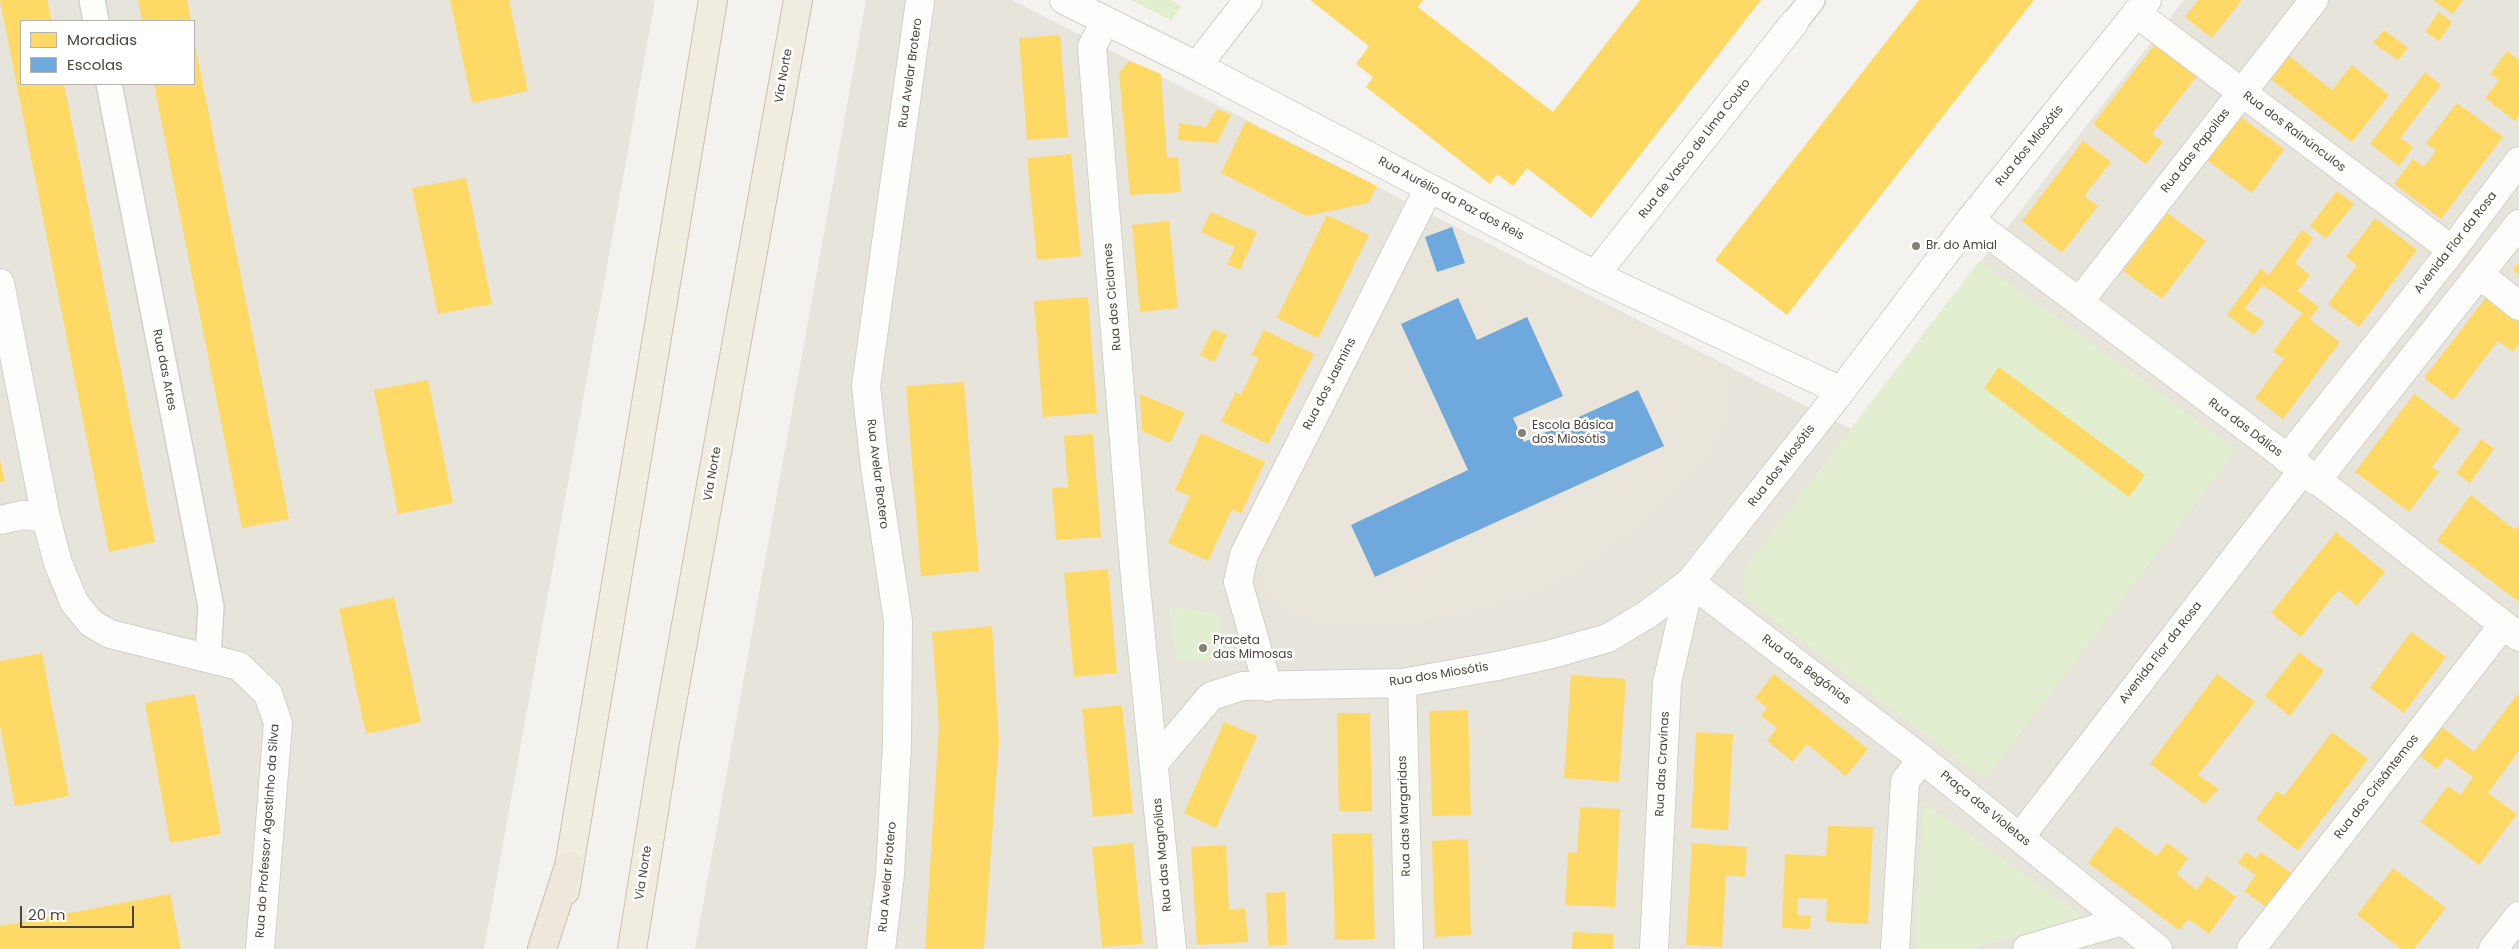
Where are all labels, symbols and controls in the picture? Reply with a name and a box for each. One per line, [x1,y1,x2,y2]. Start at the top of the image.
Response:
street label: Rua Avelar Brotero [896,17,926,129]
legend [20,20,195,85]
text: Moradias [67,29,137,50]
street label: Via Norte [772,48,796,104]
text: Escolas [67,54,123,75]
street label: Rua de Vasco de Lima Couto [1636,76,1754,222]
street label: Rua dos Rainúnculos [2240,89,2348,175]
street label: Rua dos Miosótis [1993,103,2067,189]
street label: Rua das Papoilas [2159,106,2233,196]
street label: Rua Aurélio da Paz dos Reis [1376,154,1526,244]
street label: Avenida Flor da Rosa [2412,189,2500,297]
place label: Br. do Amial [1926,239,1997,253]
marker: Br. do Amial [1910,240,1922,252]
street label: Rua dos Ciclames [1101,242,1125,352]
street label: Rua das Artes [149,328,179,412]
street label: Rua dos Jasmins [1301,335,1359,433]
street label: Rua das Dálias [2205,396,2285,460]
street label: Rua Avelar Brotero [863,418,891,530]
place label: Escola Básica dos Miosótis [1532,419,1614,447]
street label: Rua dos Miosótis [1746,422,1818,510]
marker: Escola Básica dos Miosótis [1516,427,1528,439]
street label: Via Norte [701,446,725,502]
street label: Avenida Flor da Rosa [2117,599,2205,707]
street label: Rua das Begónias [1759,632,1853,708]
place label: Praceta das Mimosas [1213,634,1293,662]
marker: Praceta das Mimosas [1197,642,1209,654]
street label: Rua dos Miosótis [1388,660,1490,690]
street label: Rua das Cravinas [1653,711,1673,817]
street label: Rua do Professor Agostinho da Silva [253,723,283,939]
street label: Rua dos Crisântemos [2332,732,2422,842]
street label: Rua das Margaridas [1396,755,1414,877]
street label: Praça das Violetas [1937,768,2033,850]
street label: Rua das Magnólias [1151,797,1175,913]
street label: Rua Avelar Brotero [876,821,900,933]
street label: Via Norte [633,845,655,901]
scale bar [22,896,136,928]
text: 20 m [28,904,66,925]

